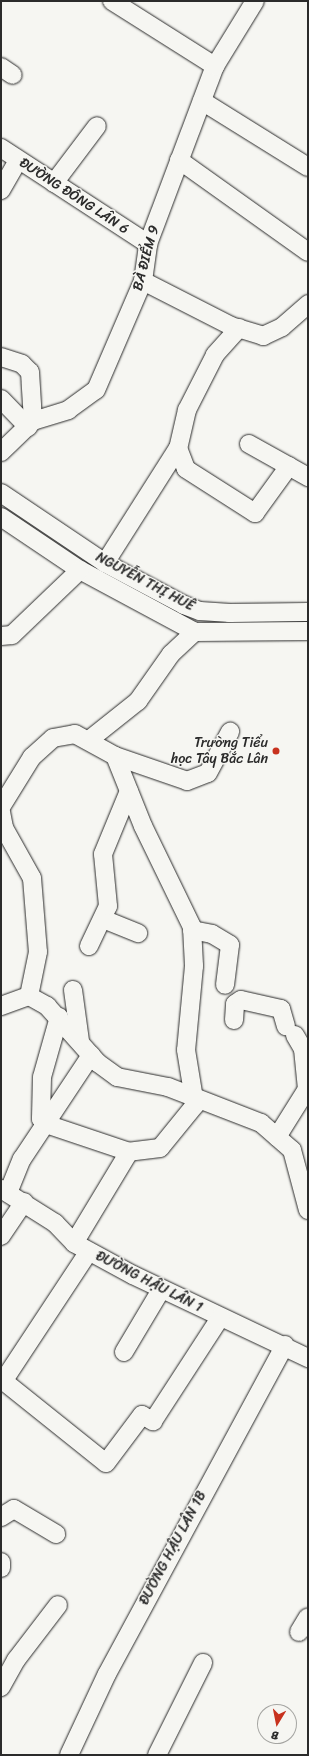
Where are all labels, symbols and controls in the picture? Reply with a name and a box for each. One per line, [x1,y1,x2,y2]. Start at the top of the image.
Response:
street label: ĐƯỜNG ĐÔNG LÂN 6 [16,154,132,238]
street label: BÀ ĐIỂM 9 [129,223,163,293]
street label: NGUYỄN THỊ HUÊ [93,549,197,615]
place label: Trường Tiểu học Tây Bắc Lân [171,735,268,768]
marker: Trường Tiểu học Tây Bắc Lân [271,746,281,756]
street label: ĐƯỜNG HẬU LÂN 1 [93,1248,205,1316]
street label: ĐƯỜNG HẬU LÂN 1B [136,1488,210,1608]
north arrow [257,1704,297,1744]
text: B [270,1725,280,1745]

